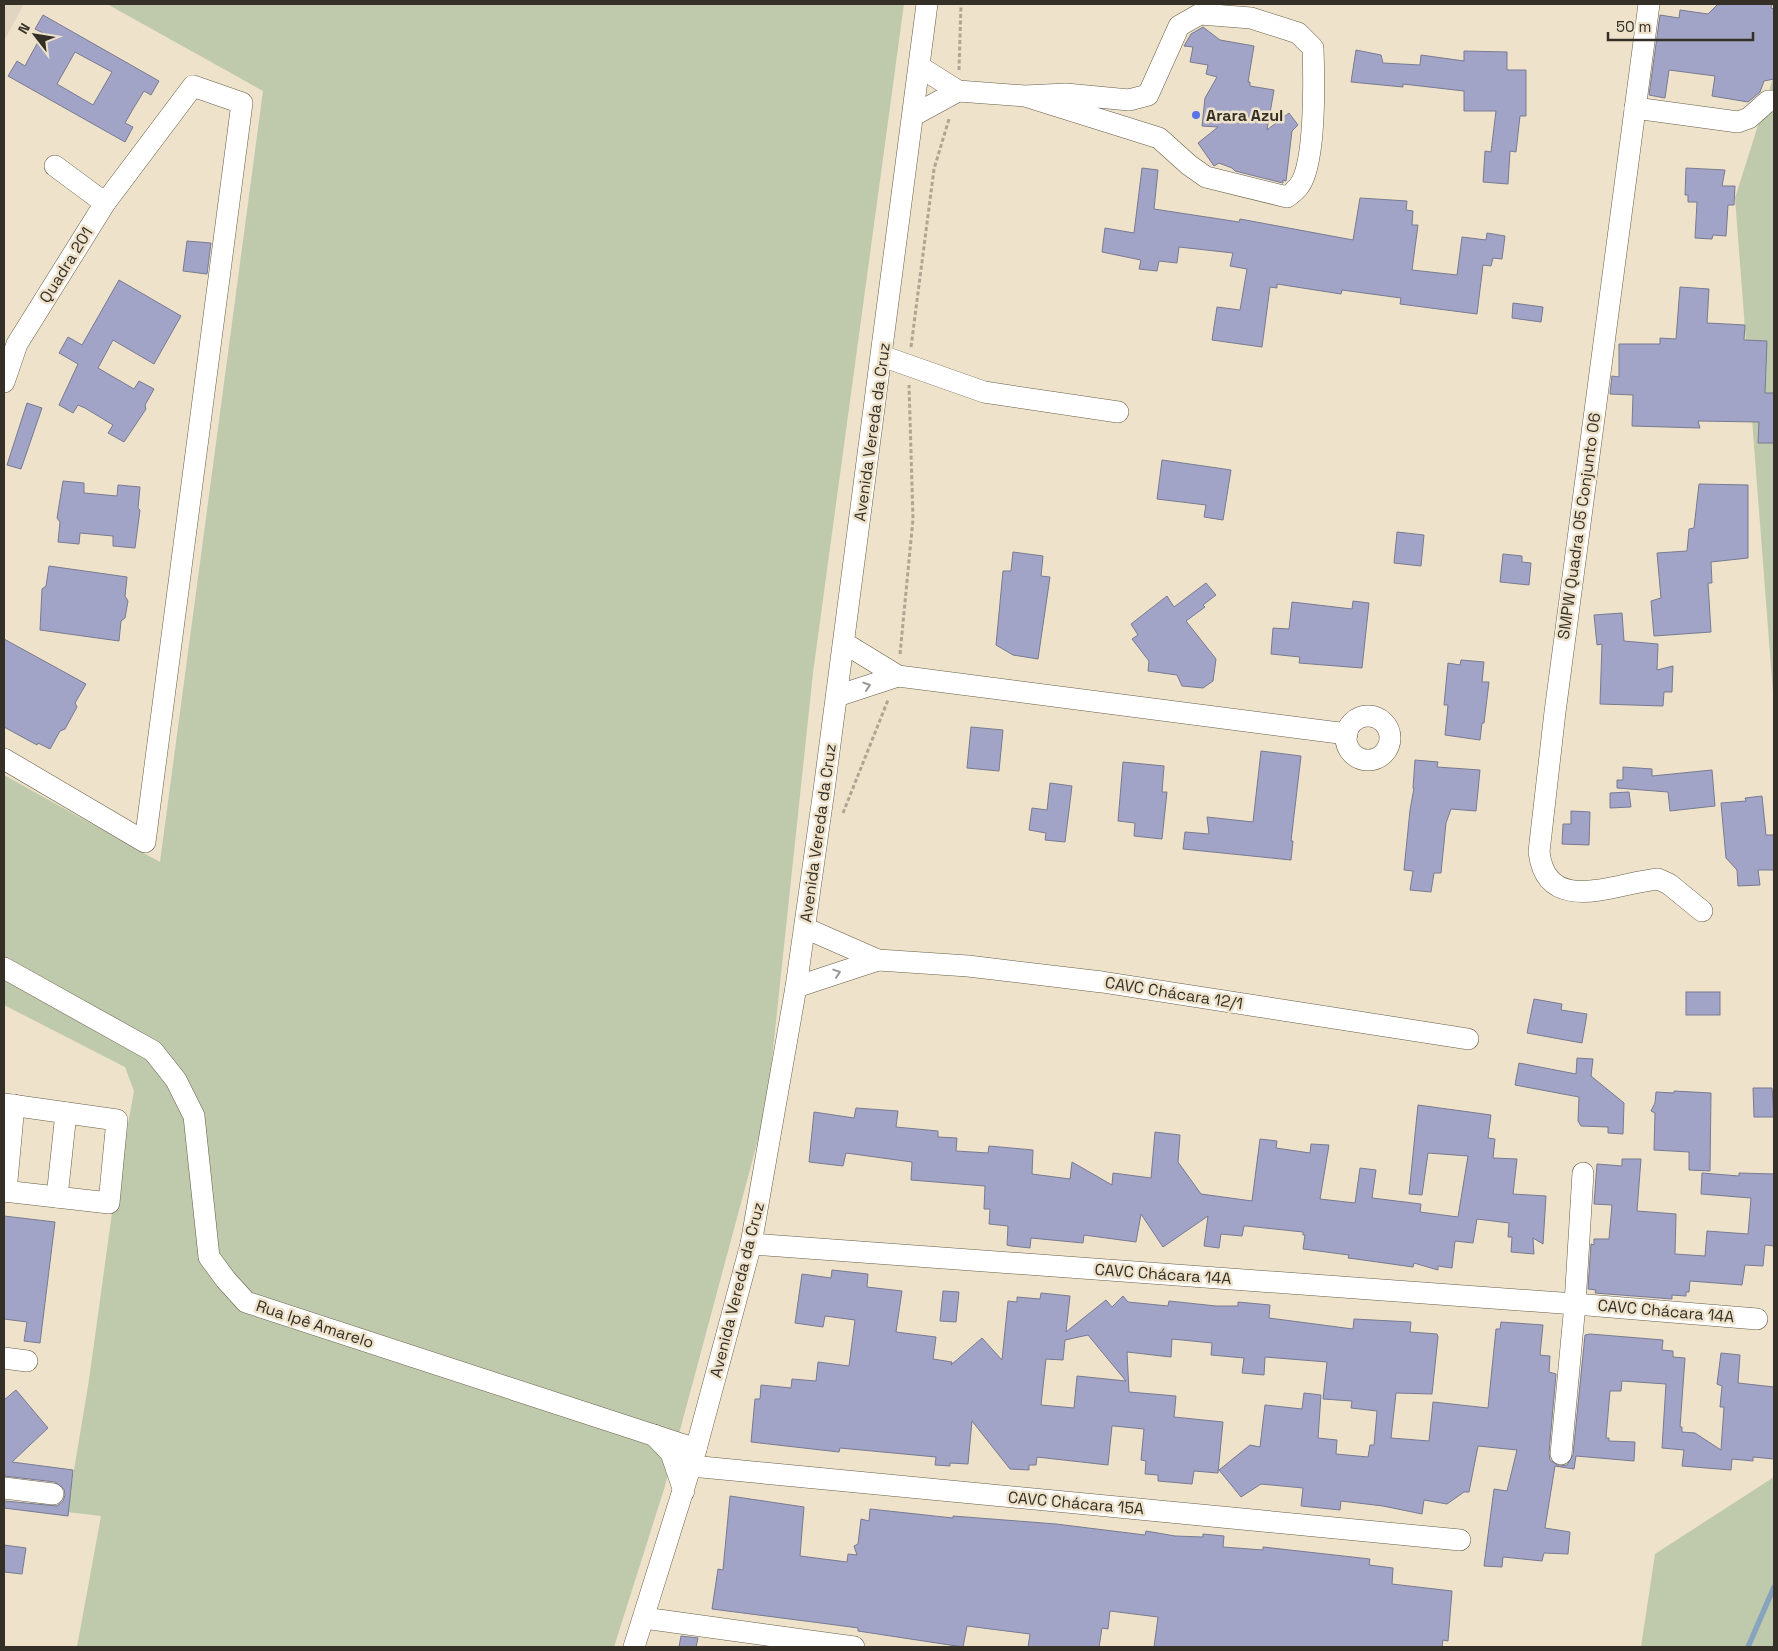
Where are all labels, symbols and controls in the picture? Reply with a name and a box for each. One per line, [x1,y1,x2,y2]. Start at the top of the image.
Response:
north arrow [10,10,60,60]
scale bar [1608,10,1753,42]
text: 50 m [1616,17,1651,36]
text: N [14,20,34,37]
place label: Arara Azul [1206,105,1283,126]
marker: Arara Azul [1190,109,1202,121]
street label: Quadra 201 [34,223,98,307]
street label: Avenida Vereda da Cruz [849,341,895,523]
street label: SMPW Quadra 05 Conjunto 06 [1553,411,1605,641]
one-way arrow [862,682,871,692]
street label: Avenida Vereda da Cruz [795,742,841,924]
one-way arrow [833,969,841,979]
street label: CAVC Chácara 12/1 [1104,972,1244,1014]
street label: Avenida Vereda da Cruz [705,1200,769,1380]
street label: CAVC Chácara 14A [1094,1259,1232,1289]
street label: Rua Ipê Amarelo [253,1295,377,1353]
street label: CAVC Chácara 14A [1597,1295,1735,1327]
street label: CAVC Chácara 15A [1007,1487,1145,1519]

